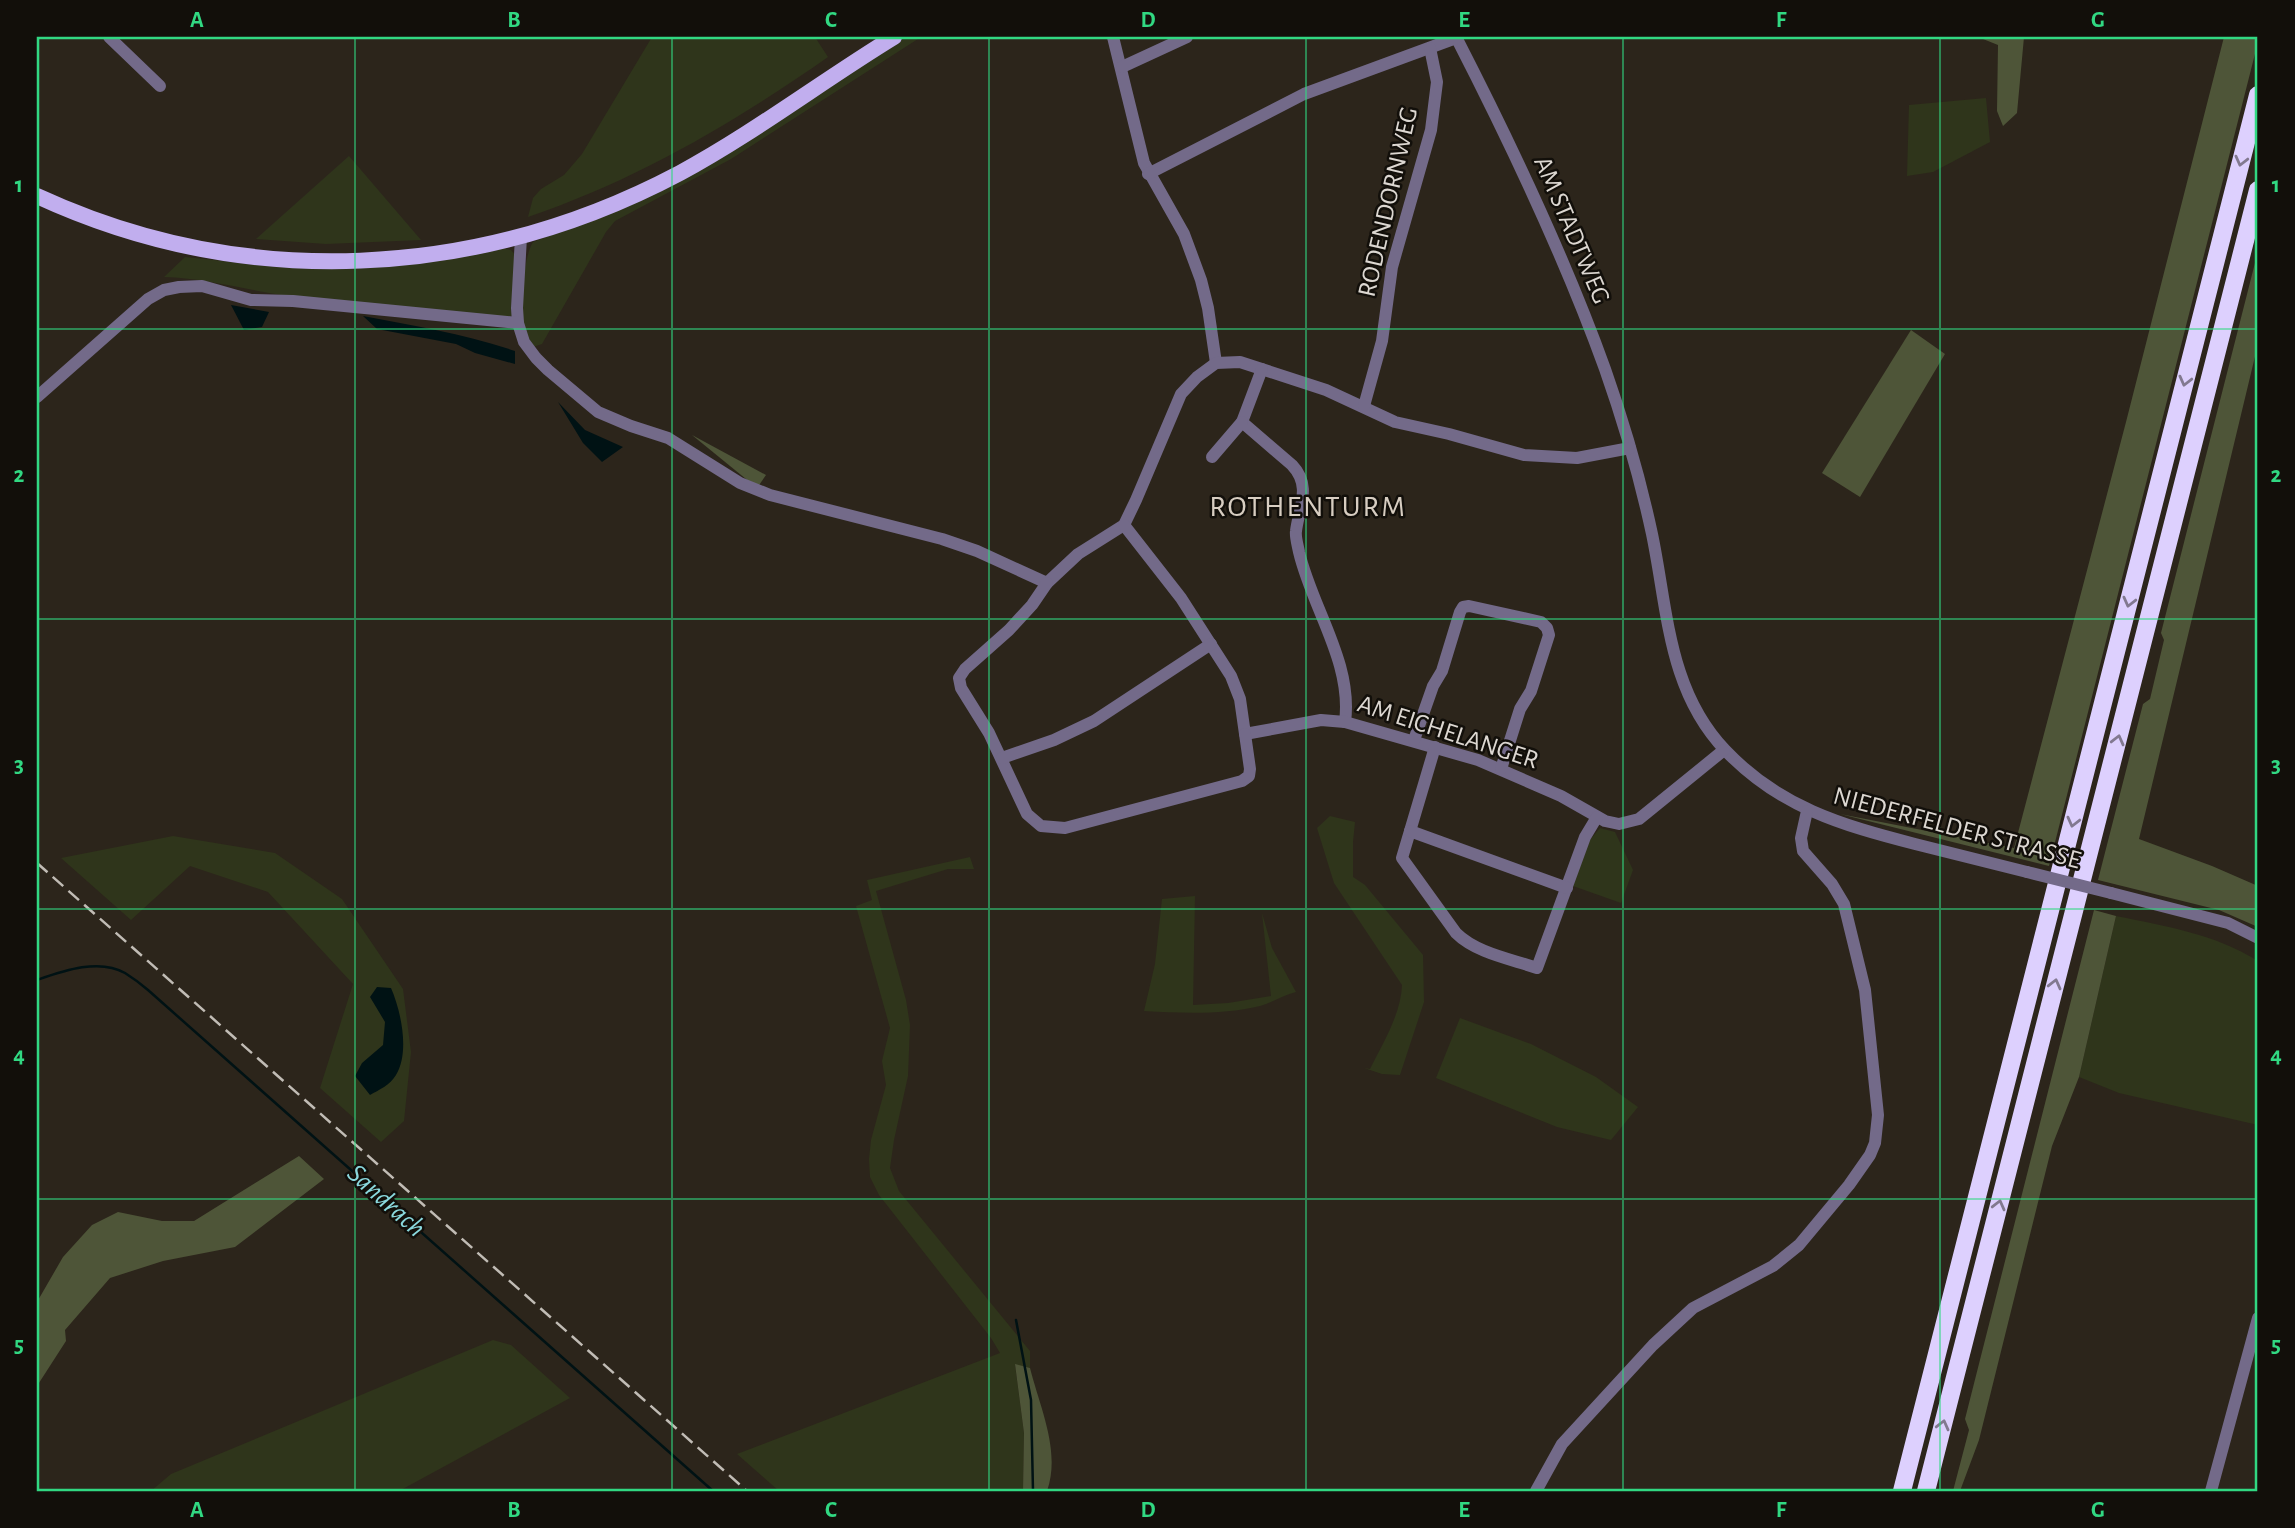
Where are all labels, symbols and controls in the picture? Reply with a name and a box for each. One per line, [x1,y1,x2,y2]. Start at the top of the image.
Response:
text: A [190,9,204,32]
text: B [507,9,521,32]
text: C [825,9,837,32]
text: D [1140,9,1156,32]
text: E [1458,9,1470,32]
text: F [1776,9,1787,32]
text: G [2091,9,2105,32]
street label: RODENDORNWEG [1354,105,1422,299]
street label: AM STADTWEG [1529,152,1615,308]
one-way arrow [2235,155,2249,167]
text: 1 [15,174,23,197]
text: 1 [2272,174,2280,197]
one-way arrow [2179,375,2193,387]
text: 2 [14,464,25,487]
text: 2 [2271,464,2282,487]
district label: ROTHENTURM [1209,492,1407,522]
one-way arrow [2123,596,2137,608]
street label: AM EICHELANGER [1354,691,1542,773]
one-way arrow [2110,734,2124,746]
text: 3 [14,754,24,777]
text: 3 [2271,754,2281,777]
street label: NIEDERFELDER STRASSE [1831,782,2083,874]
one-way arrow [2067,816,2081,828]
one-way arrow [2047,978,2061,990]
text: 4 [13,1044,25,1067]
text: 4 [2270,1044,2282,1067]
water label: Sandrach [342,1159,430,1243]
one-way arrow [1991,1199,2005,1211]
text: 5 [14,1334,24,1357]
text: 5 [2271,1334,2281,1357]
one-way arrow [1935,1419,1949,1431]
text: A [190,1499,204,1522]
text: B [507,1499,521,1522]
text: C [825,1499,837,1522]
text: D [1140,1499,1156,1522]
text: E [1458,1499,1470,1522]
text: F [1776,1499,1787,1522]
text: G [2091,1499,2105,1522]

